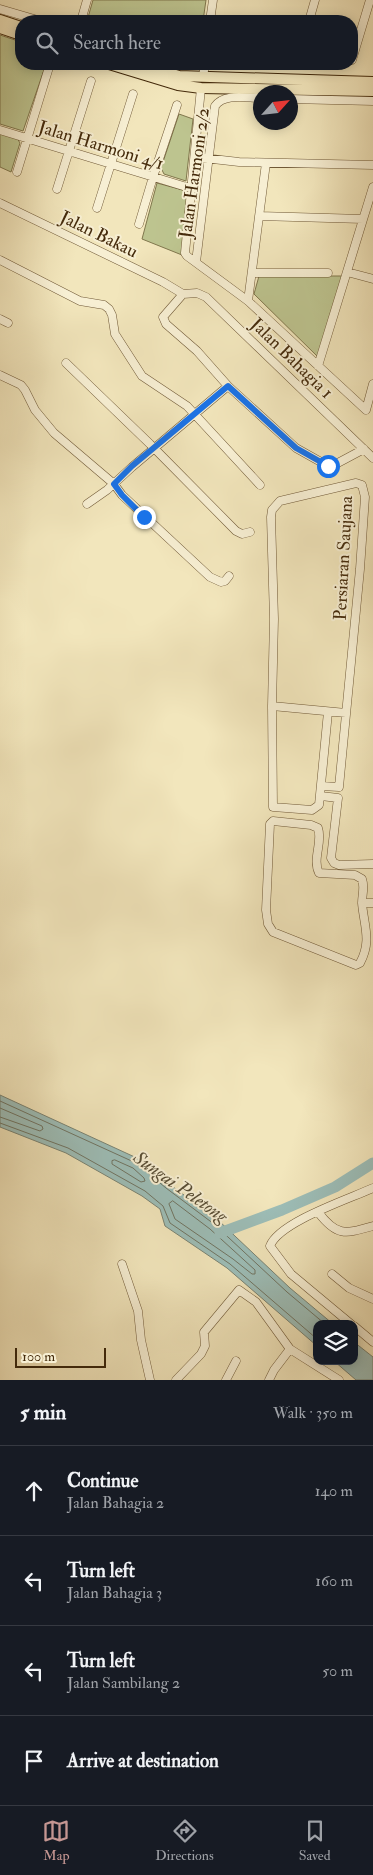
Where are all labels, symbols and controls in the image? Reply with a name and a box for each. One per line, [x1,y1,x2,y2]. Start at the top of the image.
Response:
search box [15,15,358,70]
icon: search [33,29,61,57]
text: Search here [73,31,161,55]
north arrow [253,85,298,130]
street label: Jalan Harmoni 2/2 [174,106,215,241]
street label: Jalan Harmoni 4/1 [34,115,166,175]
street label: Jalan Bakau [55,205,141,263]
street label: Jalan Bahagia 1 [245,312,338,404]
route start [317,455,340,478]
street label: Persiaran Saujana [329,495,358,621]
route end [133,506,156,529]
water label: Sungai Peletong [128,1145,233,1229]
map controls [313,1320,358,1365]
button: layers [313,1320,358,1365]
scale bar [15,1345,106,1368]
text: 100 m [22,1348,55,1365]
text: 5 min [20,1399,66,1426]
text: Walk · 350 m [273,1403,353,1423]
text: Continue [67,1469,138,1493]
icon: ahead [20,1477,48,1505]
text: 140 m [315,1481,353,1501]
text: Jalan Bahagia 2 [67,1493,164,1513]
text: Turn left [67,1559,135,1583]
icon: left [20,1567,48,1595]
text: 160 m [315,1571,353,1591]
text: Jalan Bahagia 3 [67,1583,162,1603]
text: Turn left [67,1649,135,1673]
icon: left [20,1657,48,1685]
text: 50 m [322,1661,353,1681]
text: Jalan Sambilang 2 [67,1673,180,1693]
icon: arrive [20,1747,48,1775]
text: Arrive at destination [67,1749,219,1773]
tab: Map [42,1817,70,1864]
tab: Directions [155,1817,214,1864]
tab: Saved [299,1817,331,1864]

